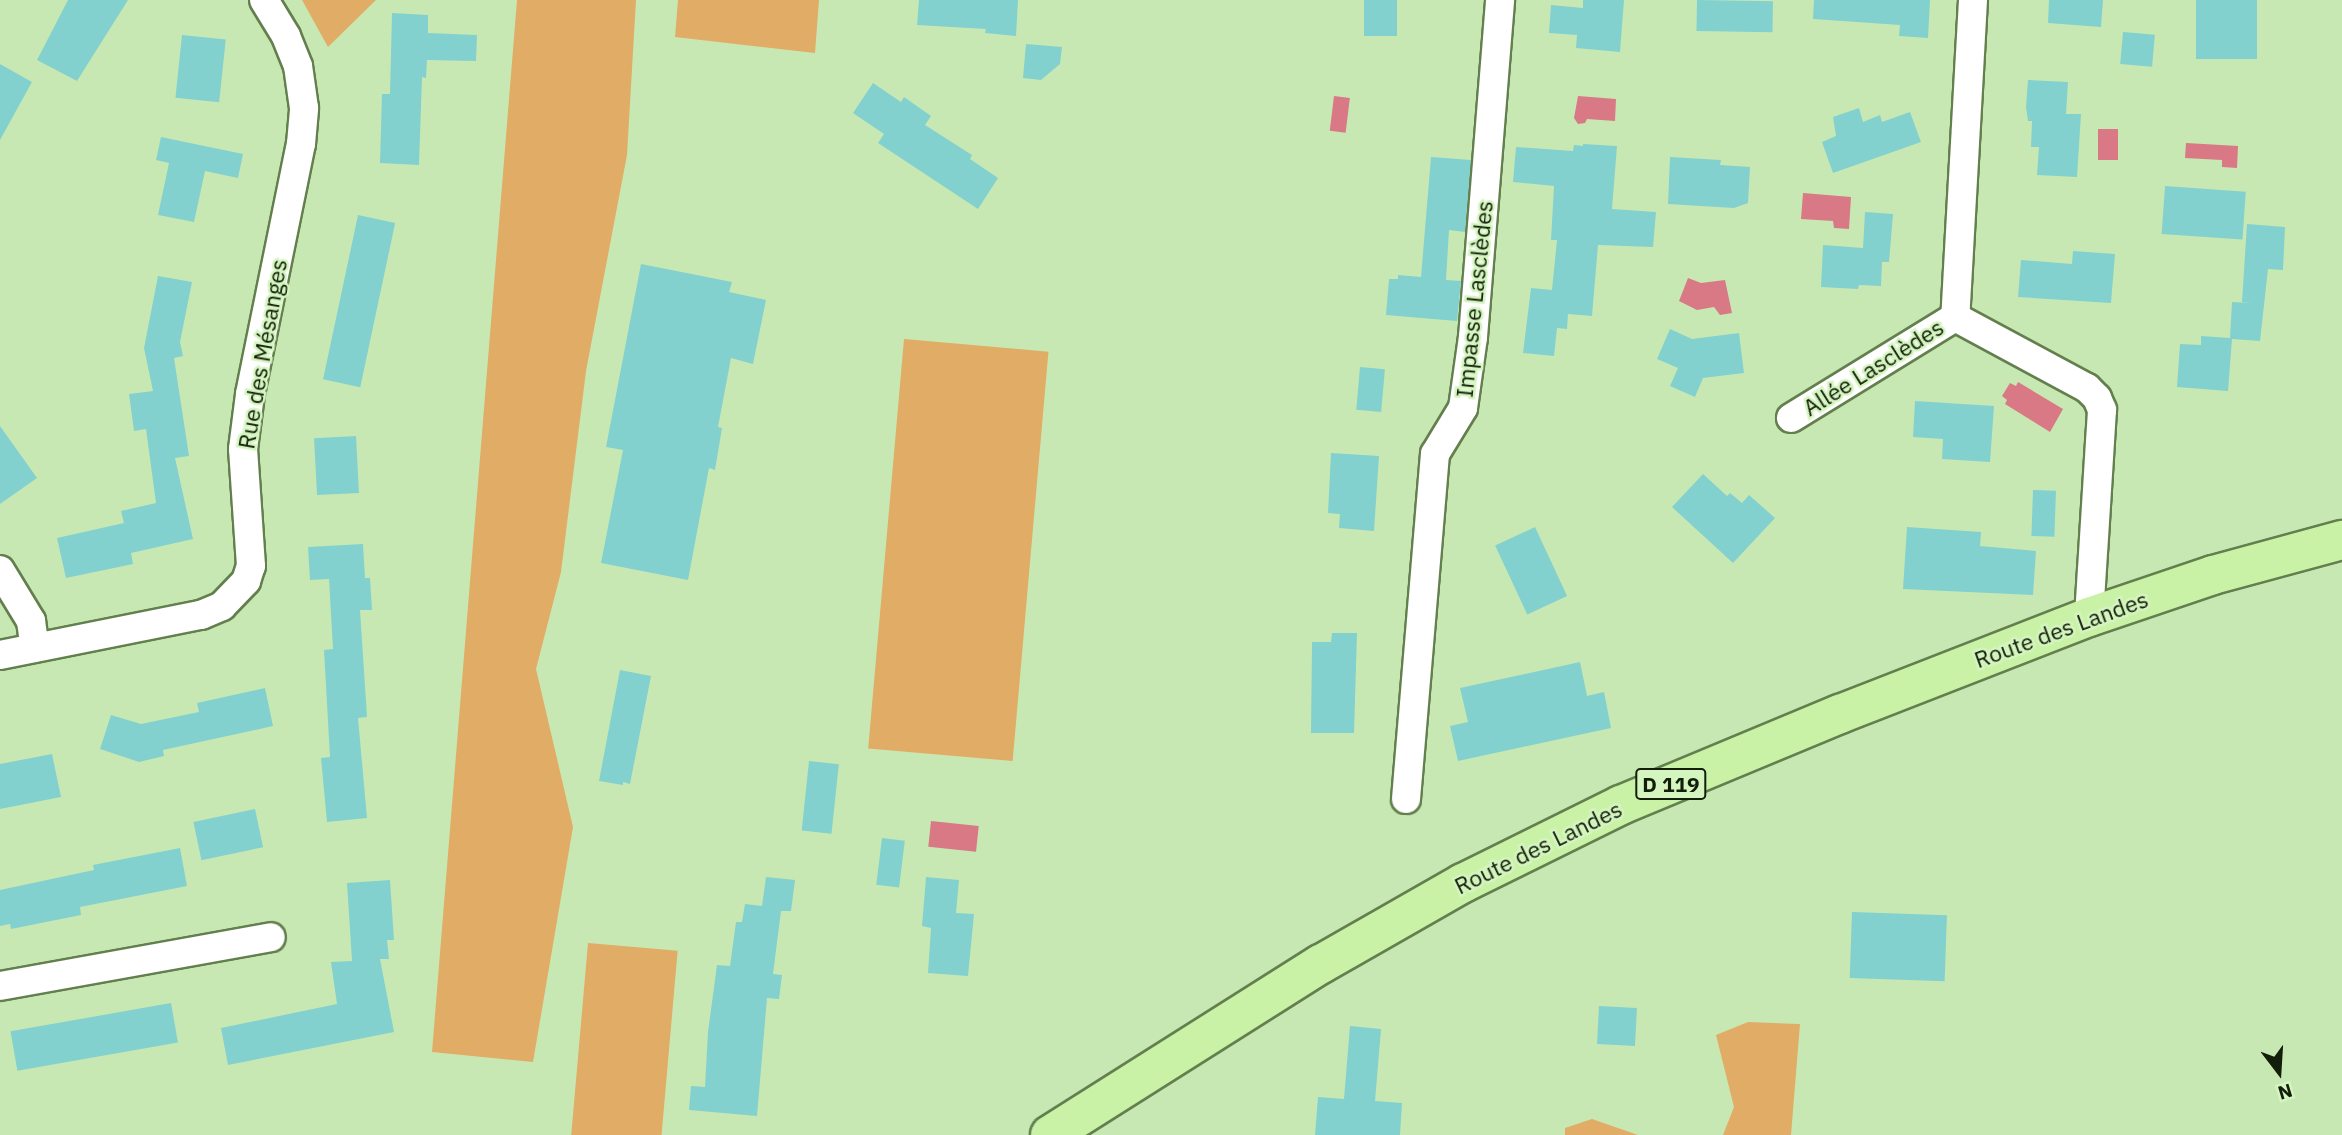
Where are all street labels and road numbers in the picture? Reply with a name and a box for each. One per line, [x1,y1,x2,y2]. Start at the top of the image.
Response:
street label: Impasse Lasclèdes [1450,199,1498,399]
street label: Rue des Mésanges [232,257,292,451]
street label: Allée Lasclèdes [1798,313,1948,421]
street label: Route des Landes [1970,585,2152,673]
road number: D 119 [1634,766,1708,802]
street label: Route des Landes [1450,794,1626,900]

